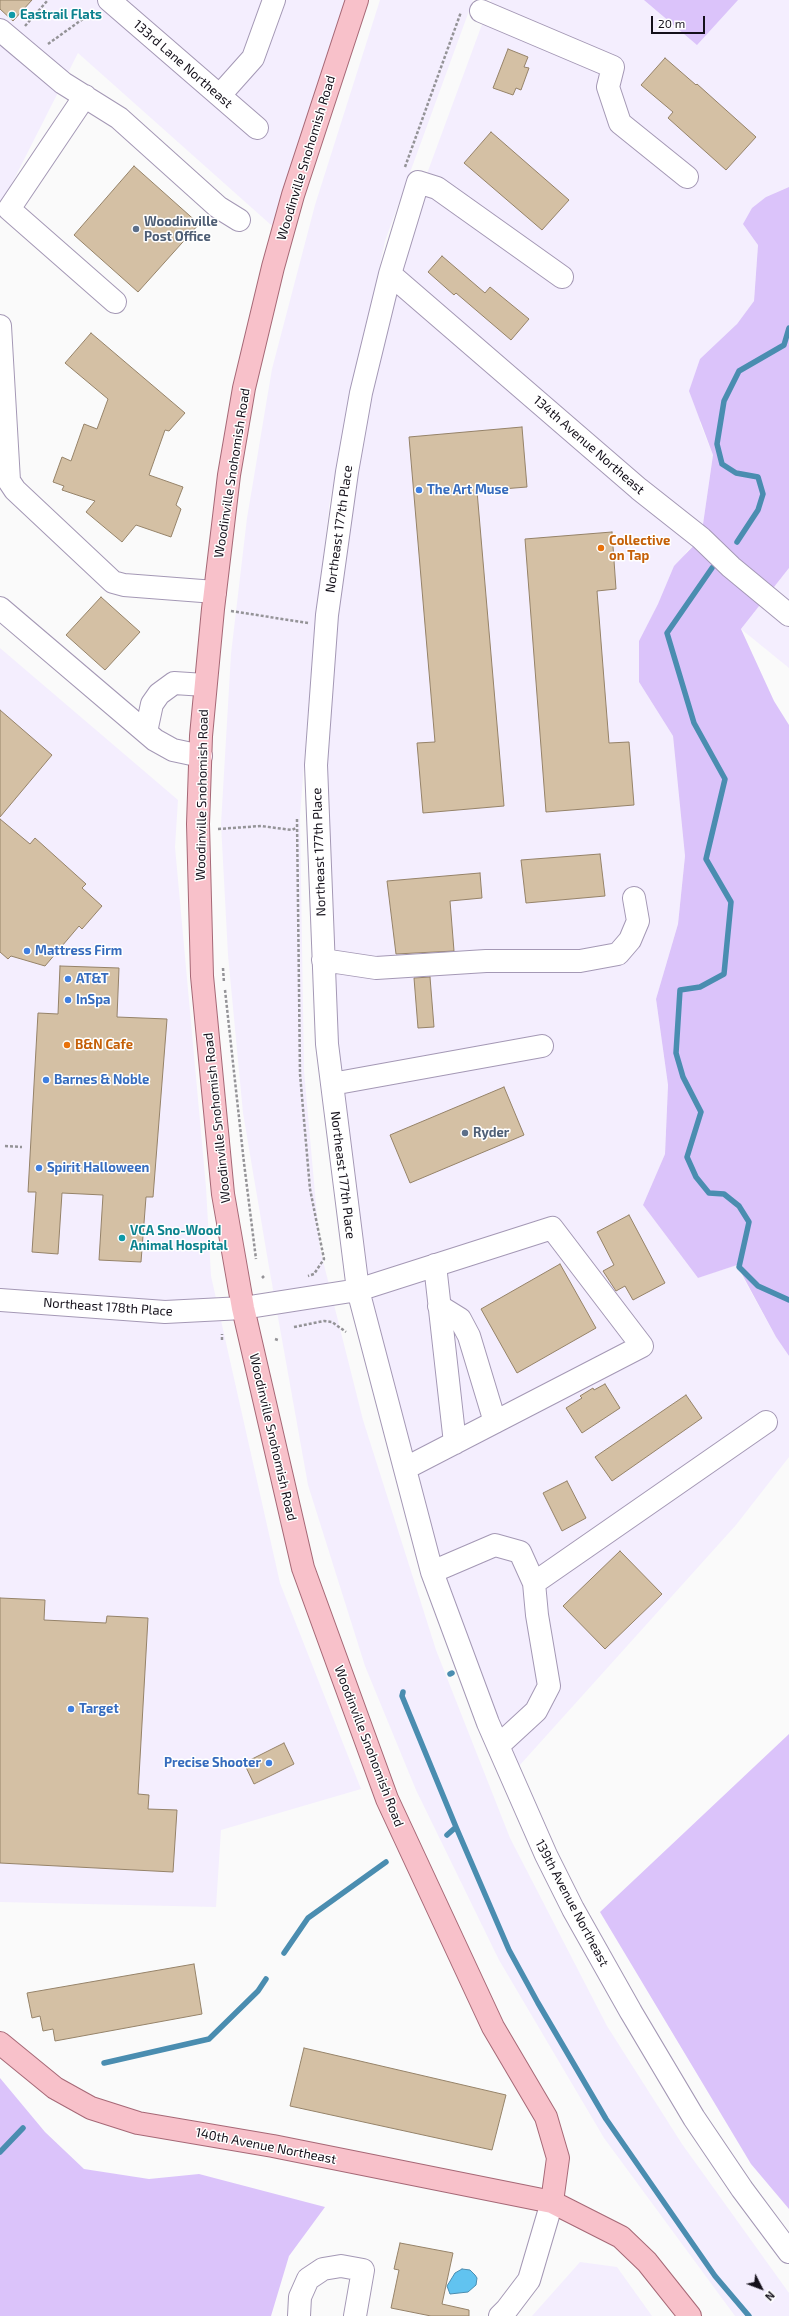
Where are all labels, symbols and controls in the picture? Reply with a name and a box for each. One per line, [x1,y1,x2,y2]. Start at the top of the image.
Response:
place label: Eastrail Flats [20,7,102,23]
scale bar [653,8,707,34]
marker: Eastrail Flats [7,10,17,20]
text: 20 m [658,16,685,30]
street label: 133rd Lane Northeast [130,17,236,111]
street label: Woodinville Snohomish Road [273,74,339,242]
place label: Woodinville Post Office [144,214,218,245]
marker: Woodinville Post Office [131,224,141,234]
street label: Woodinville Snohomish Road [211,387,253,559]
street label: 134th Avenue Northeast [530,392,648,498]
street label: Northeast 177th Place [322,464,356,594]
place label: The Art Muse [427,482,509,498]
marker: The Art Muse [414,485,424,495]
place label: Collective on Tap [609,533,670,564]
marker: Collective on Tap [596,543,606,553]
street label: Woodinville Snohomish Road [193,709,211,881]
street label: Northeast 177th Place [309,787,329,917]
place label: Mattress Firm [35,943,122,959]
marker: Mattress Firm [22,946,32,956]
place label: AT&T [76,971,109,987]
marker: AT&T [63,974,73,984]
place label: InSpa [76,992,110,1008]
marker: InSpa [63,995,73,1005]
street label: Woodinville Snohomish Road [200,1032,234,1204]
place label: B&N Cafe [75,1037,133,1053]
marker: B&N Cafe [62,1040,72,1050]
place label: Barnes & Noble [54,1072,149,1088]
marker: Barnes & Noble [41,1075,51,1085]
street label: Northeast 177th Place [327,1110,359,1240]
place label: Ryder [473,1125,509,1141]
marker: Ryder [460,1128,470,1138]
place label: Spirit Halloween [47,1160,149,1176]
marker: Spirit Halloween [34,1163,44,1173]
place label: VCA Sno-Wood Animal Hospital [130,1223,228,1254]
marker: VCA Sno-Wood Animal Hospital [117,1233,127,1243]
street label: Northeast 178th Place [43,1295,173,1319]
street label: Woodinville Snohomish Road [246,1352,300,1522]
street label: Woodinville Snohomish Road [331,1663,407,1829]
place label: Target [79,1701,119,1717]
marker: Target [66,1704,76,1714]
place label: Precise Shooter [164,1755,261,1771]
marker: Precise Shooter [264,1758,274,1768]
street label: 139th Avenue Northeast [532,1837,612,1969]
street label: 140th Avenue Northeast [194,2125,338,2167]
north arrow [741,2268,781,2308]
text: N [763,2289,778,2304]

